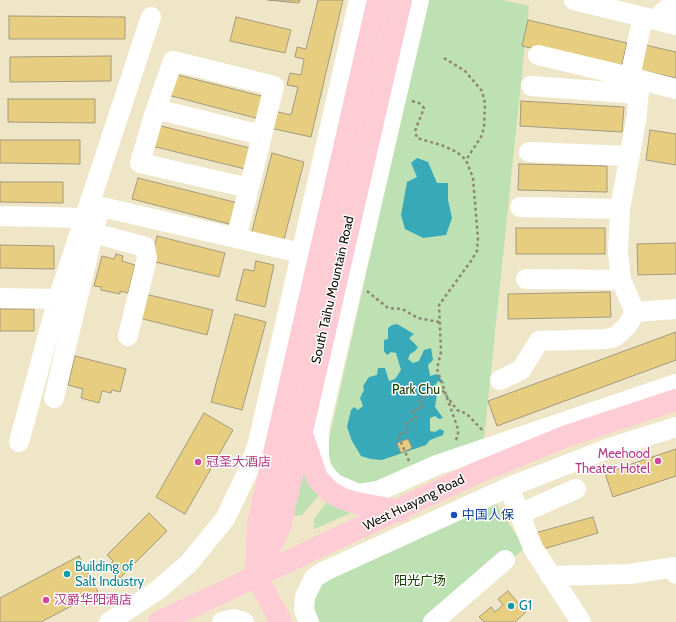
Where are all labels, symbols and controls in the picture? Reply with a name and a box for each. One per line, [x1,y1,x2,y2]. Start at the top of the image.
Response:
street label: South Taihu Mountain Road [308,215,358,365]
park label: Park Chu [392,382,440,398]
place label: Meehood Theater Hotel [575,446,650,477]
place label: 冠圣大酒店 [206,454,271,470]
marker: Meehood Theater Hotel [653,456,663,466]
marker: 冠圣大酒店 [193,457,203,467]
street label: West Huayang Road [361,472,467,534]
place label: 中国人保 [462,507,514,523]
marker: 中国人保 [449,510,459,520]
place label: Building of Salt Industry [75,559,144,590]
marker: Building of Salt Industry [62,569,72,579]
park label: 阳光广场 [394,573,446,589]
place label: 汉爵华阳酒店 [54,592,132,608]
marker: 汉爵华阳酒店 [41,595,51,605]
place label: G1 [519,598,532,614]
marker: G1 [506,601,516,611]

